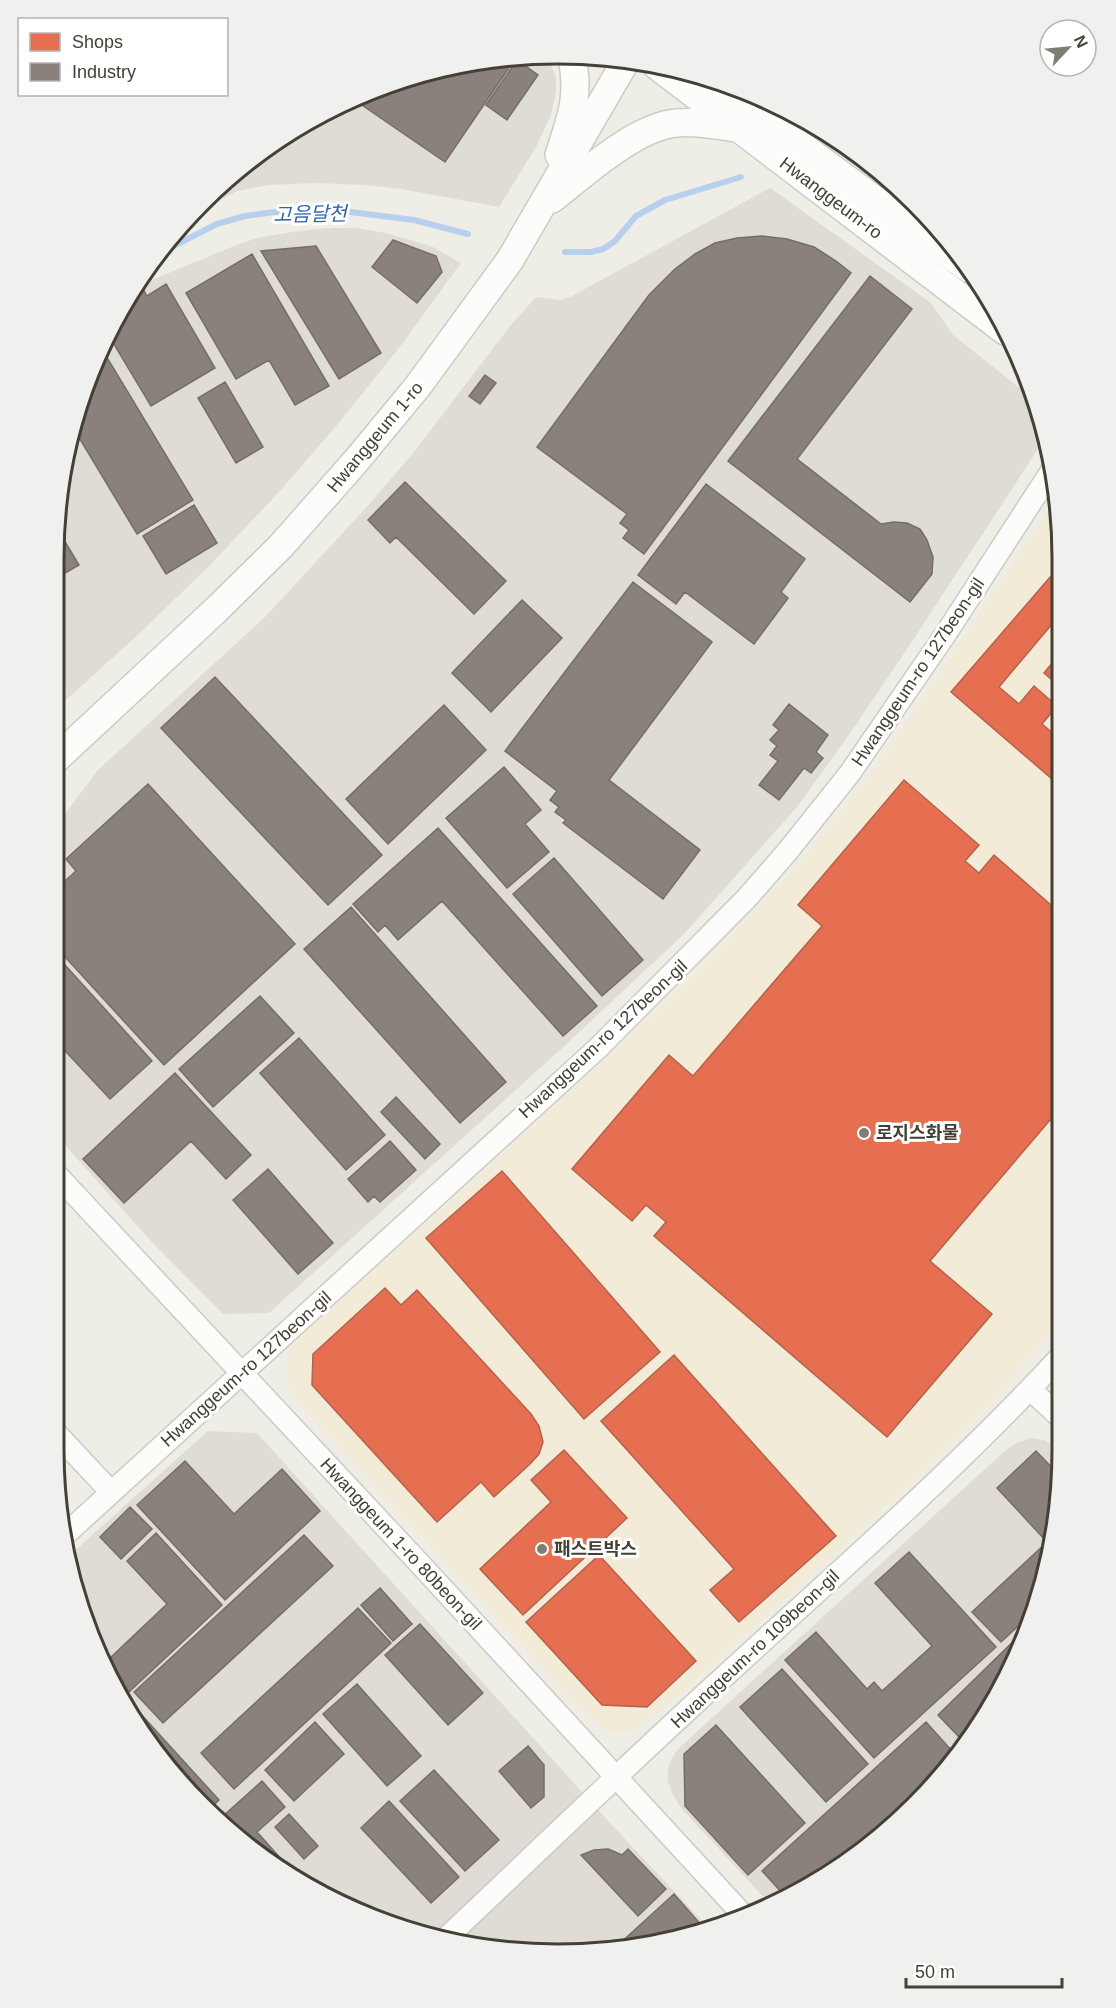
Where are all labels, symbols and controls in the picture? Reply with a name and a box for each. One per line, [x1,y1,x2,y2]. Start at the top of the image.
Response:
legend [18,18,228,96]
north arrow [1038,18,1098,78]
text: Shops [72,32,123,52]
text: N [1071,33,1091,51]
text: Industry [72,62,136,82]
street label: Hwanggeum-ro [776,153,886,243]
water label: 고음달천 [273,202,350,226]
street label: Hwanggeum 1-ro [323,378,427,496]
street label: Hwanggeum-ro 127beon-gil [848,574,988,770]
street label: Hwanggeum-ro 127beon-gil [515,956,691,1122]
place label: 로지스화물 [876,1123,959,1143]
marker: 로지스화물 [857,1126,871,1140]
street label: Hwanggeum-ro 127beon-gil [157,1287,335,1451]
street label: Hwanggeum 1-ro 80beon-gil [316,1454,486,1634]
place label: 패스트박스 [554,1539,637,1559]
marker: 패스트박스 [535,1542,549,1556]
street label: Hwanggeum-ro 109beon-gil [667,1566,843,1732]
scale bar [906,1951,1062,1989]
text: 50 m [915,1962,955,1982]

